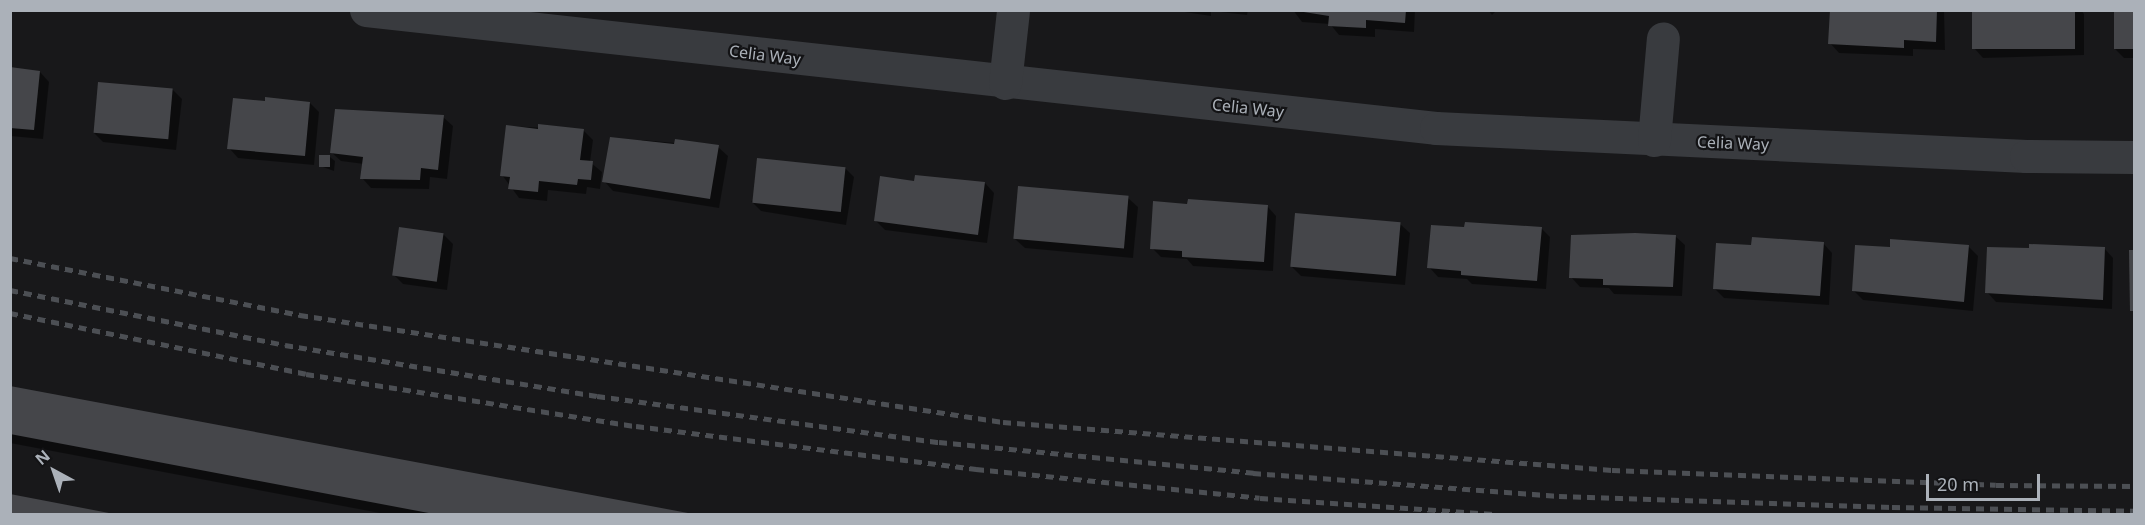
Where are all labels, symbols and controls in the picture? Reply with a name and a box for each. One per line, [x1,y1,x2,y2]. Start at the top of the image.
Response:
street label: Celia Way [728,41,802,69]
street label: Celia Way [1211,95,1285,121]
street label: Celia Way [1697,132,1769,154]
north arrow [24,441,84,501]
text: N [30,445,54,470]
scale bar [1929,462,2043,500]
text: 20 m [1937,472,1979,496]

